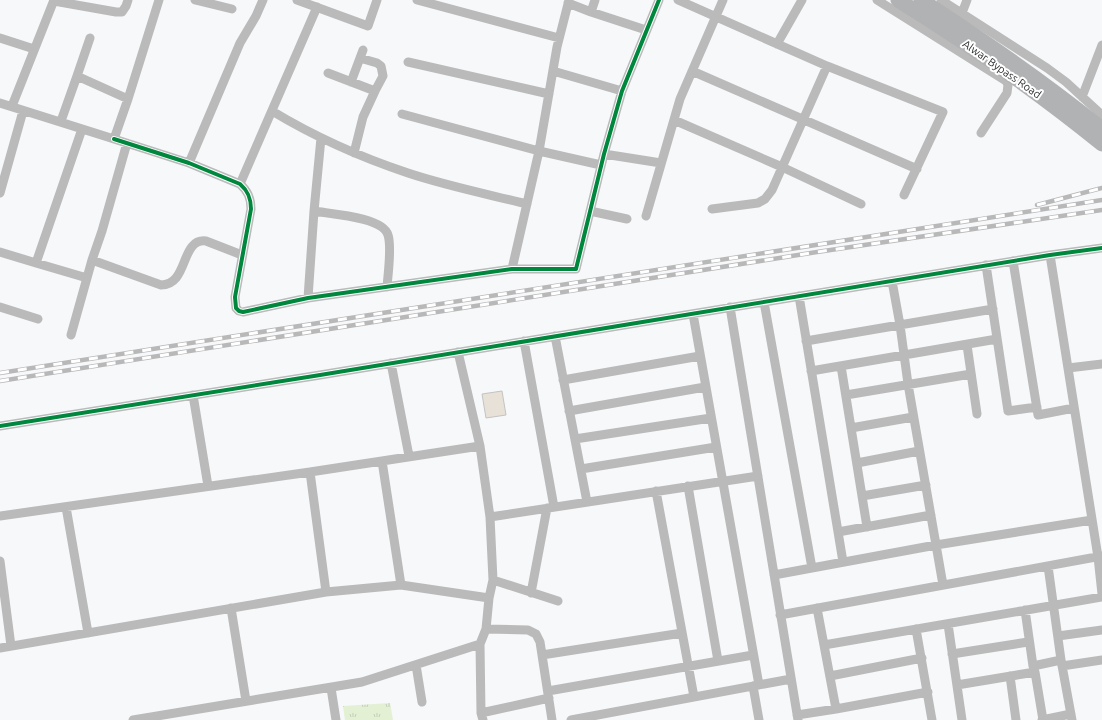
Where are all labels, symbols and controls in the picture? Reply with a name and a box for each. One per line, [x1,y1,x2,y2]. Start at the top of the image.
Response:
street label: Alwar Bypass Road [961,38,1043,100]

